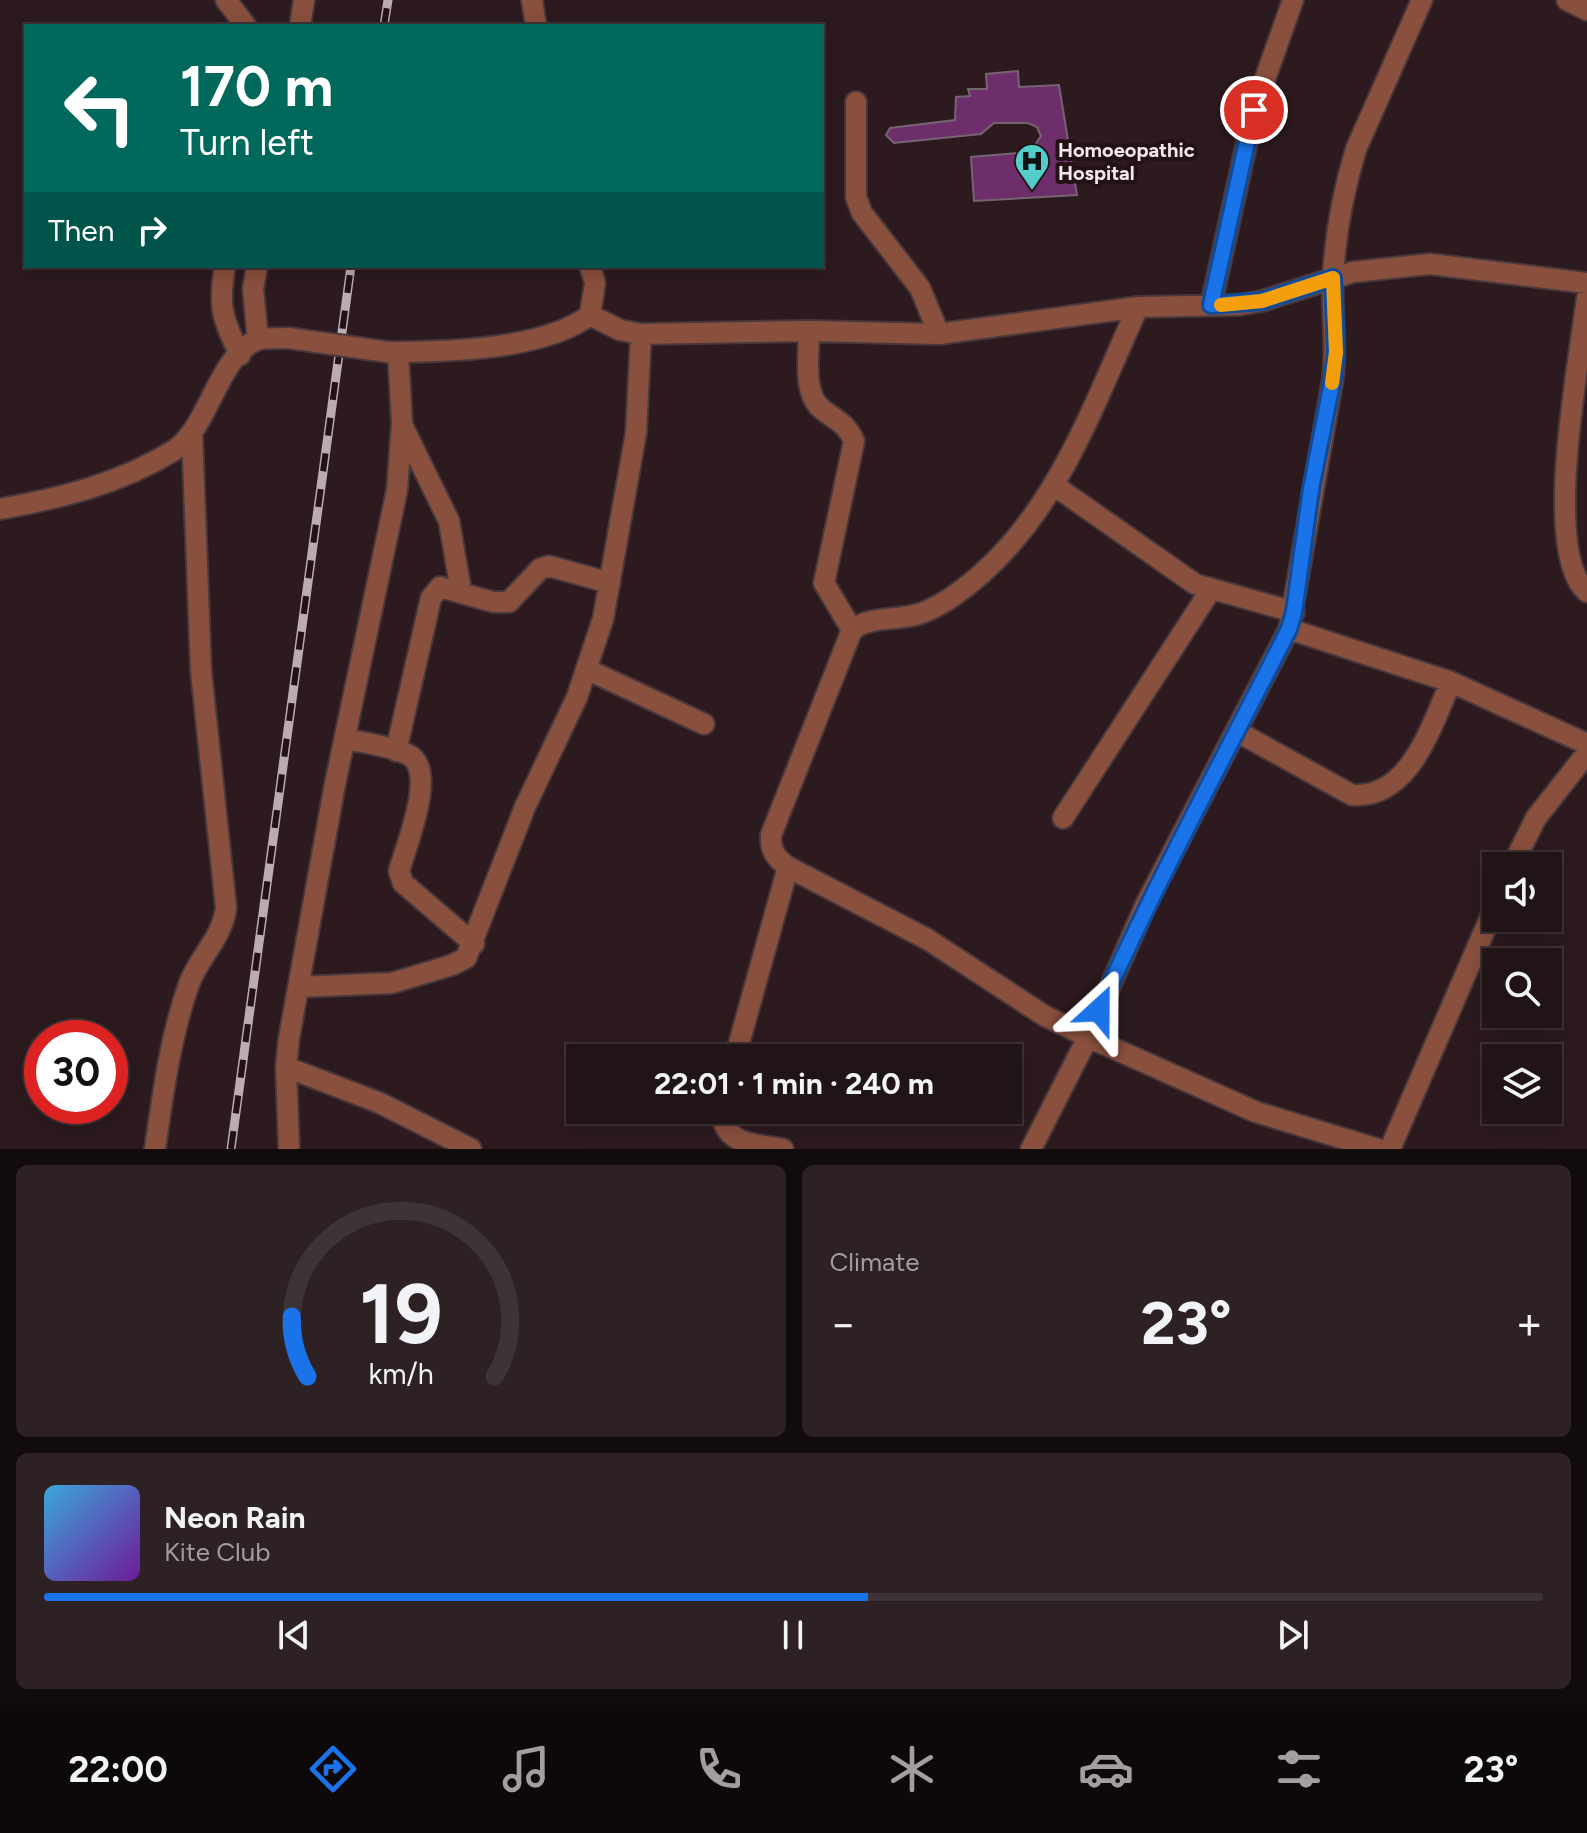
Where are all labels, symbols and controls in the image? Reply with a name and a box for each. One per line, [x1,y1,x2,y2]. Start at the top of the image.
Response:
text: 170 m [180,53,333,120]
icon: left [48,56,152,160]
pin [1220,76,1288,144]
icon: arrive [1232,88,1276,132]
text: Turn left [180,121,314,164]
place label: Homoeopathic Hospital [1058,138,1195,185]
hospital icon: Homoeopathic Hospital [1013,142,1051,192]
icon: right [130,208,174,252]
text: Then [48,212,114,249]
map controls [1482,852,1562,1124]
button: sound [1482,852,1562,932]
button: search [1482,948,1562,1028]
position arrow [1057,968,1141,1052]
speed limit sign: 30 [24,1020,128,1124]
button: layers [1482,1044,1562,1124]
text: 22:01 · 1 min · 240 m [654,1065,934,1102]
text: Climate [830,1246,919,1278]
text: 19 [359,1264,442,1364]
text: 23° [1141,1287,1232,1359]
text: − [830,1297,857,1350]
text: + [1516,1297,1543,1350]
text: km/h [368,1357,433,1391]
text: Neon Rain [164,1499,306,1536]
text: Kite Club [164,1536,270,1568]
icon: previous [272,1613,316,1657]
icon: pause [771,1613,815,1657]
icon: next [1271,1613,1315,1657]
icon: directions [305,1741,361,1797]
icon: music [498,1741,554,1797]
icon: phone [691,1741,747,1797]
icon: climate [884,1741,940,1797]
icon: car [1078,1741,1134,1797]
icon: filters [1271,1741,1327,1797]
text: 22:00 [69,1748,168,1791]
text: 23° [1464,1748,1518,1791]

